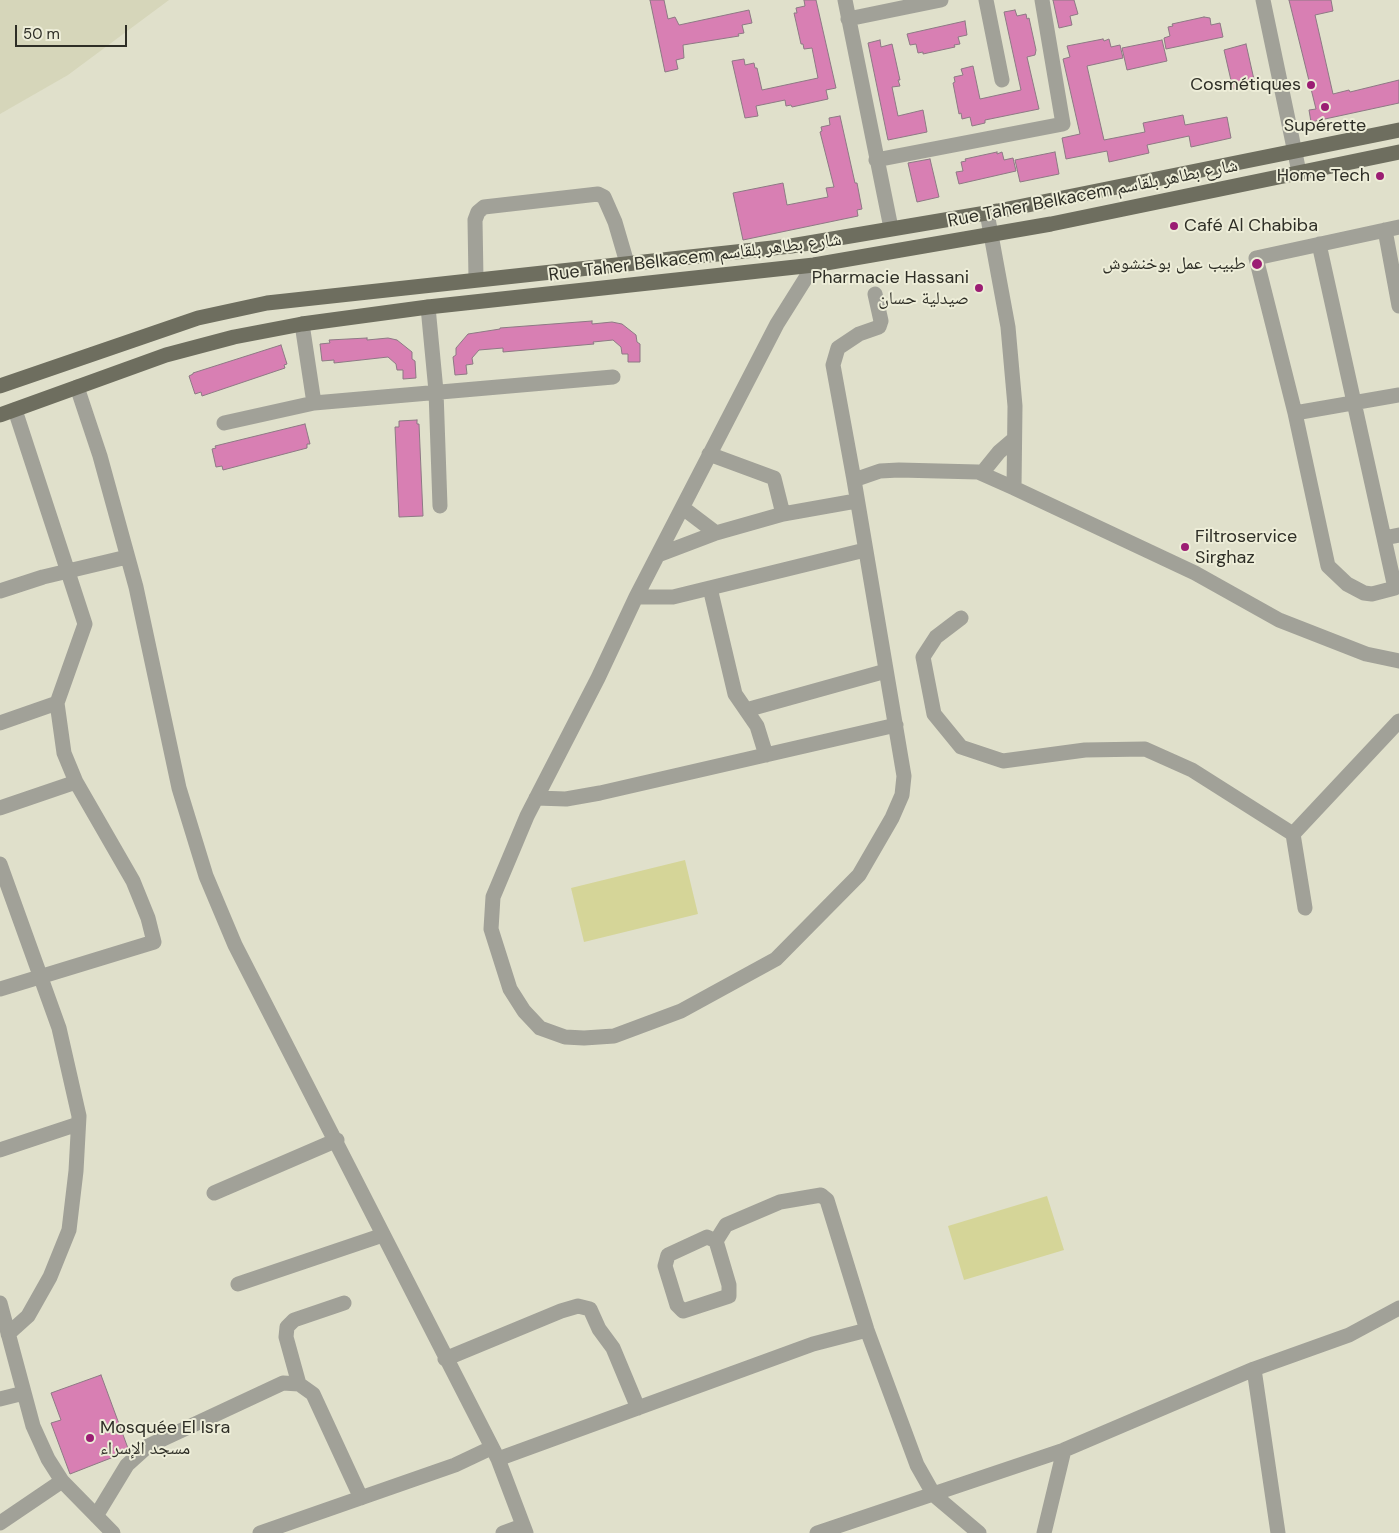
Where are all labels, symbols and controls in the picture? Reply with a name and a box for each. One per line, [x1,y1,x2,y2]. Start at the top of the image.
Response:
scale bar [18,15,130,47]
text: 50 m [23,24,60,44]
place label: Cosmétiques [1190,74,1301,96]
marker: Cosmétiques [1305,79,1317,91]
marker: Supérette [1319,101,1331,113]
place label: Supérette [1284,115,1366,137]
street label: Rue Taher Belkacem شارع بطاهر بلقاسم [946,155,1240,233]
place label: Home Tech [1277,165,1370,187]
marker: Home Tech [1374,170,1386,182]
place label: Café Al Chabiba [1184,215,1318,237]
marker: Café Al Chabiba [1168,220,1180,232]
street label: Rue Taher Belkacem شارع بطاهر بلقاسم [547,229,843,287]
place label: طبيب عمل بوخنشوش [1102,253,1246,275]
marker: طبيب عمل بوخنشوش [1250,257,1264,271]
place label: Pharmacie Hassani صيدلية حسان [812,267,969,310]
marker: Pharmacie Hassani صيدلية حسان [973,282,985,294]
place label: Filtroservice Sirghaz [1195,526,1297,568]
marker: Filtroservice Sirghaz [1179,541,1191,553]
place label: Mosquée El Isra مسجد الإسراء [100,1417,230,1460]
marker: Mosquée El Isra مسجد الإسراء [84,1432,96,1444]

